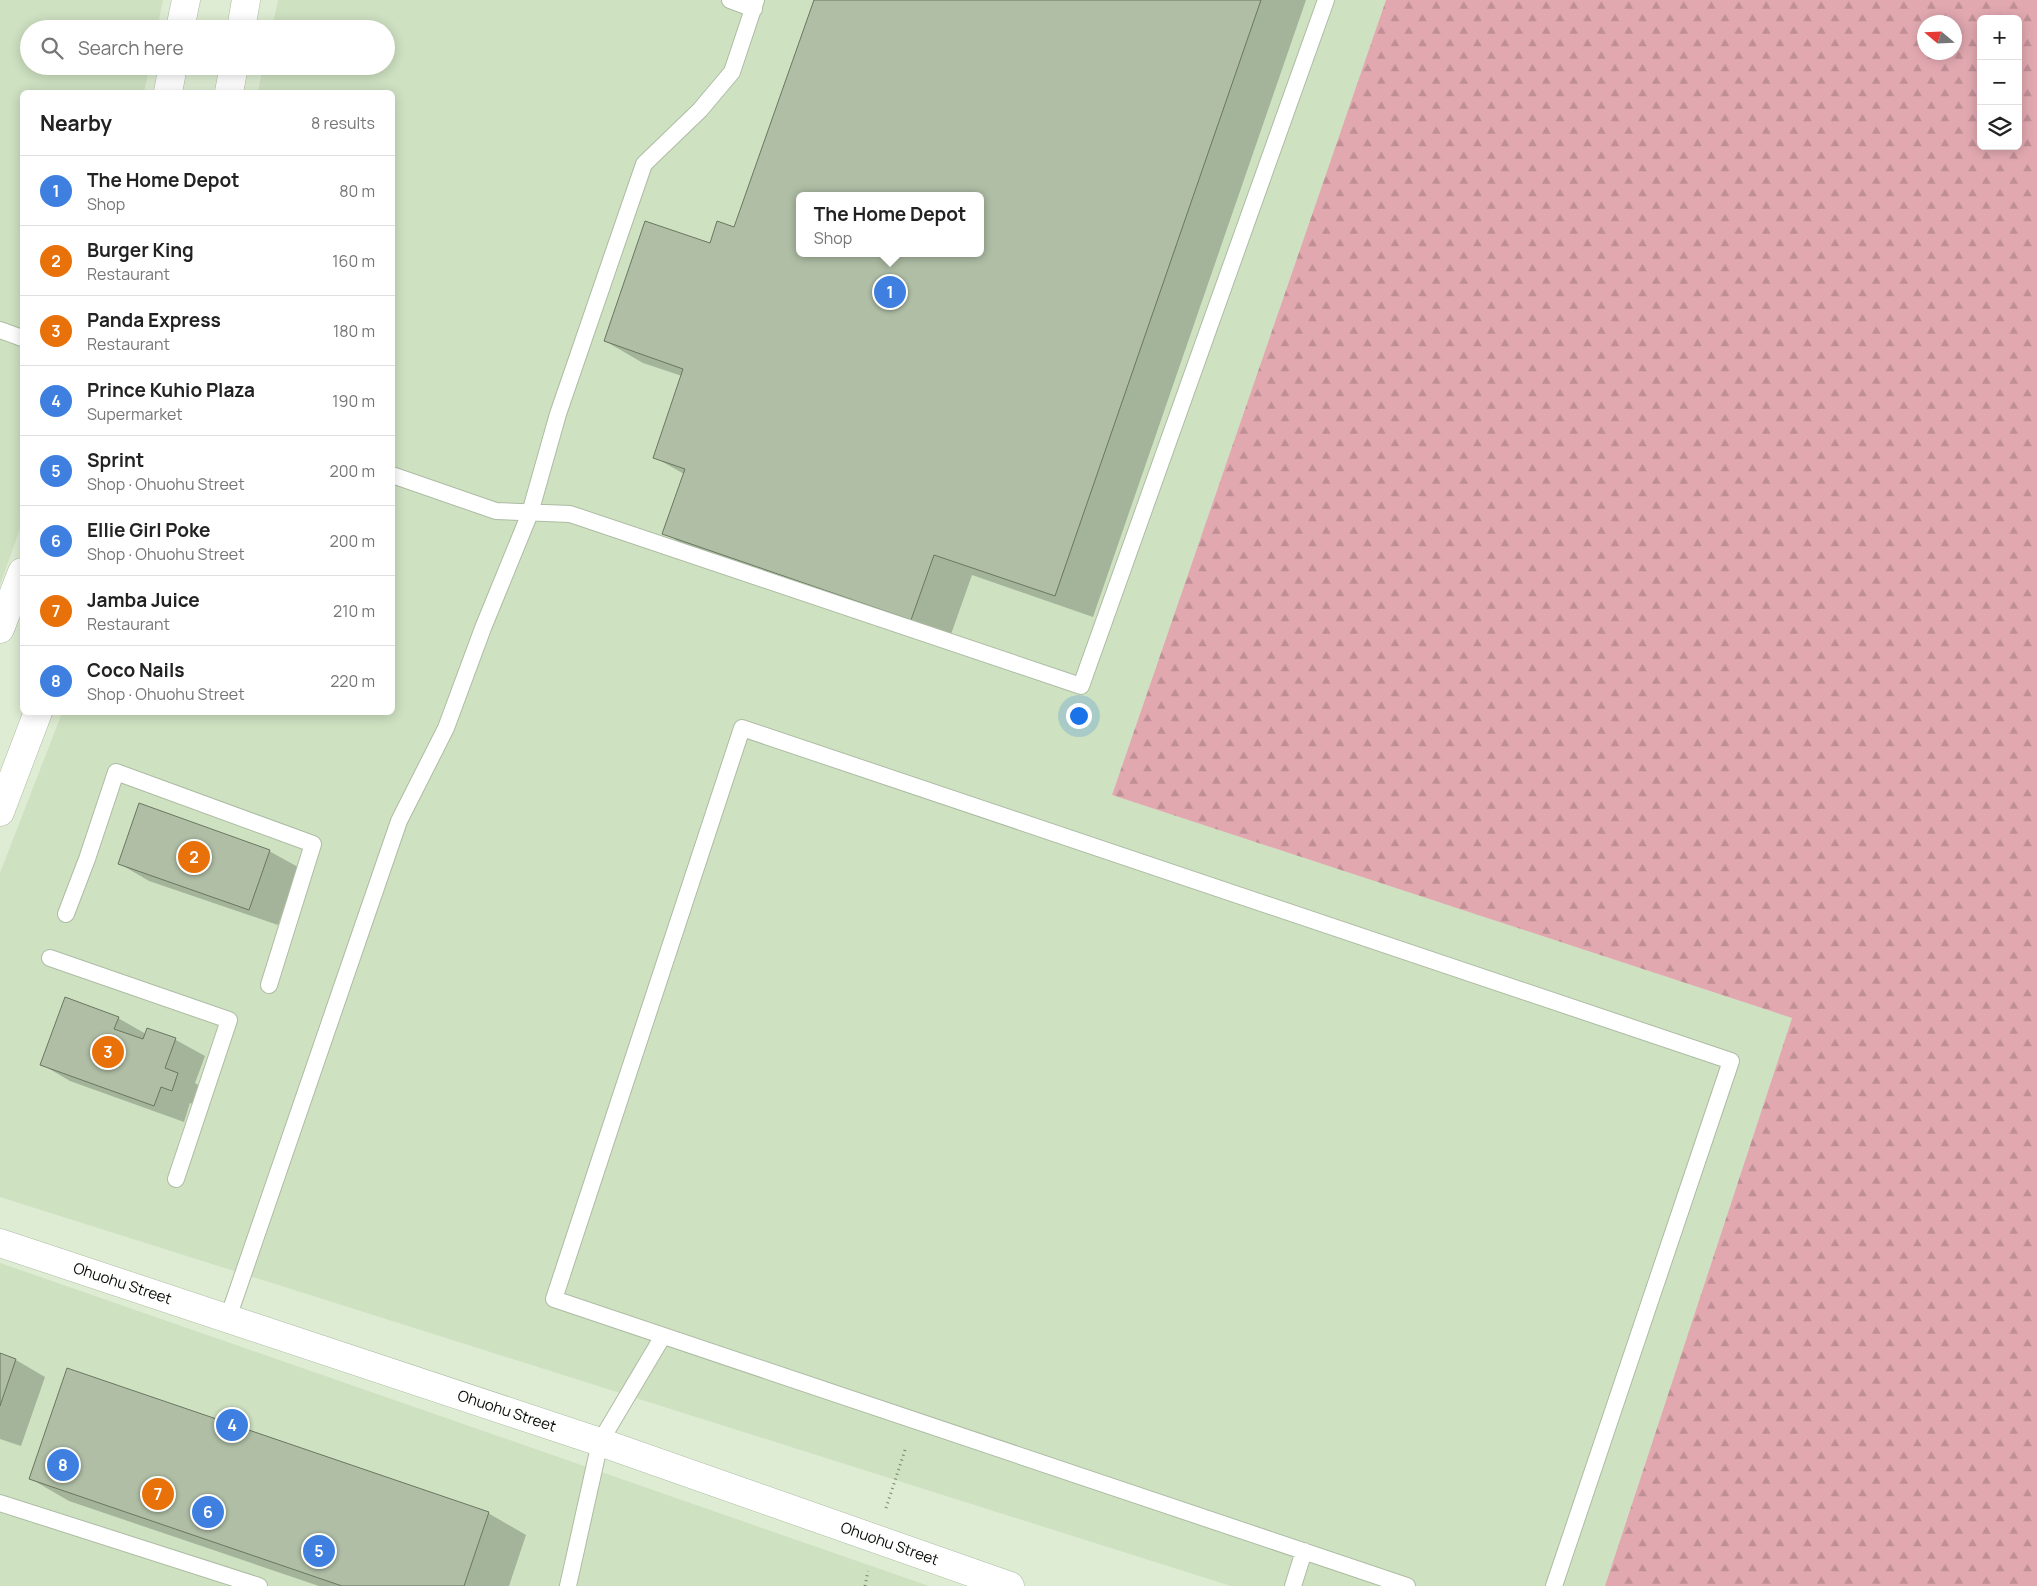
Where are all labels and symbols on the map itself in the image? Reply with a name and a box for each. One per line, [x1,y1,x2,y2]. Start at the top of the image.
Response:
north arrow [1917,15,1962,60]
pin: 1 [874,273,906,311]
your location [1066,703,1092,729]
pin: 2 [178,838,210,876]
pin: 3 [92,1033,124,1071]
street label: Ohuohu Street [71,1257,175,1309]
street label: Ohuohu Street [455,1385,559,1437]
pin: 4 [216,1406,248,1444]
pin: 8 [47,1446,79,1484]
pin: 7 [142,1475,174,1513]
pin: 6 [192,1493,224,1531]
street label: Ohuohu Street [838,1516,942,1570]
pin: 5 [303,1532,335,1570]

